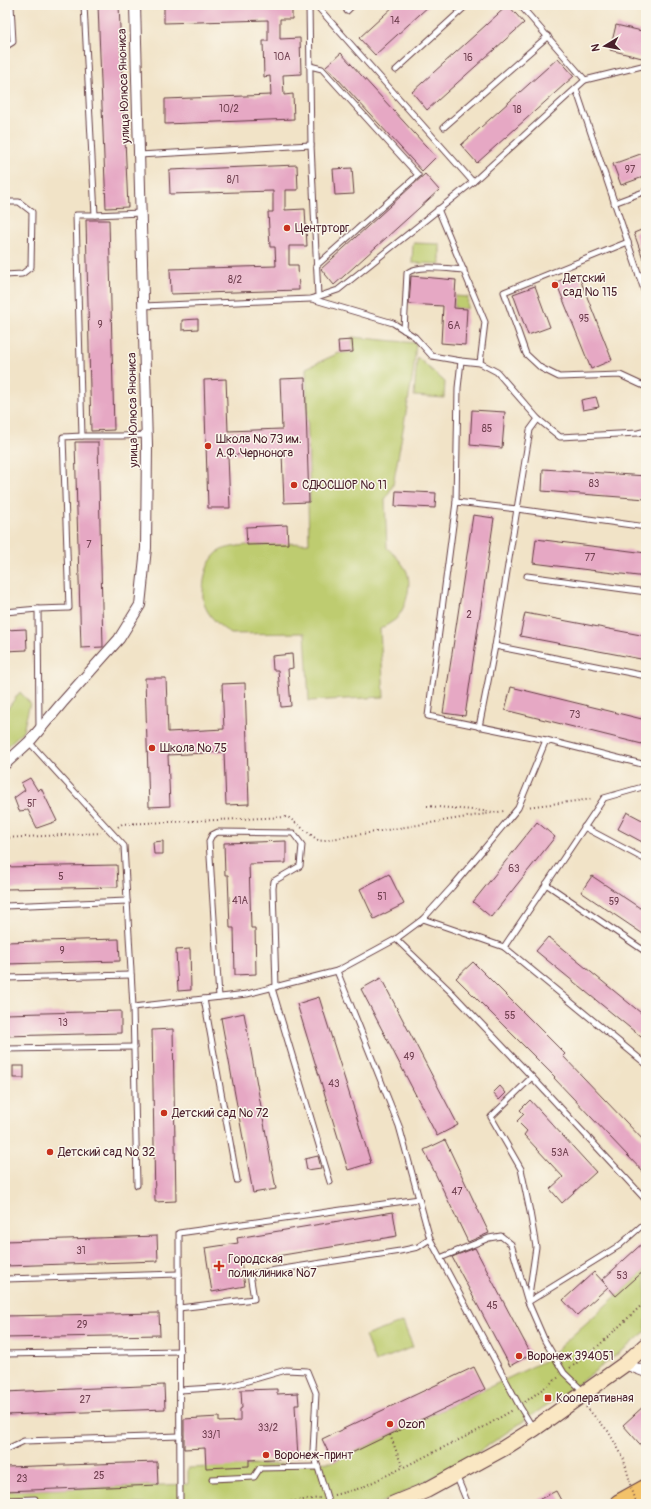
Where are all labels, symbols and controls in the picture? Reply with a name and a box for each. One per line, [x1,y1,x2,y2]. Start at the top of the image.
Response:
house number: 14 [390,15,400,27]
north arrow [585,26,625,66]
street label: улица Юлюса Янониса [114,28,134,145]
text: N [588,42,603,52]
house number: 10А [273,51,291,63]
house number: 16 [463,52,473,64]
house number: 10/2 [219,103,239,115]
house number: 18 [513,104,521,116]
house number: 97 [625,164,636,176]
house number: 8/1 [227,174,239,186]
place label: Центрторг [295,221,349,236]
marker: Центрторг [282,223,292,233]
place label: Детский сад № 115 [562,271,618,300]
house number: 8/2 [228,274,243,286]
marker: Детский сад № 115 [550,280,560,290]
house number: 95 [579,313,589,325]
house number: 9 [97,319,103,331]
house number: 6А [448,320,461,332]
street label: улица Юлюса Янониса [124,352,142,469]
house number: 85 [482,423,492,435]
place label: Школа № 73 им. А.Ф. Чернонога [216,432,302,461]
marker: Школа № 73 им. А.Ф. Чернонога [203,441,213,451]
place label: СДЮСШОР № 11 [302,478,387,493]
house number: 83 [589,478,600,490]
marker: СДЮСШОР № 11 [289,480,299,490]
house number: 7 [86,539,92,551]
house number: 77 [585,552,596,564]
house number: 2 [466,609,472,621]
house number: 73 [570,709,581,721]
place label: Школа № 75 [160,741,227,756]
marker: Школа № 75 [147,743,157,753]
house number: 5Г [27,798,37,810]
house number: 63 [508,863,520,875]
house number: 5 [58,871,64,883]
house number: 51 [377,891,387,903]
house number: 41А [232,895,249,907]
house number: 59 [609,896,619,908]
house number: 9 [59,945,65,957]
house number: 55 [505,1010,515,1022]
house number: 13 [58,1017,68,1029]
house number: 49 [404,1051,414,1063]
house number: 43 [328,1078,340,1090]
place label: Детский сад № 72 [171,1106,269,1121]
marker: Детский сад № 72 [159,1108,169,1118]
place label: Детский сад № 32 [57,1145,155,1160]
marker: Детский сад № 32 [45,1147,55,1157]
house number: 53А [551,1147,569,1159]
house number: 47 [451,1186,463,1198]
house number: 31 [76,1245,86,1257]
place label: Городская поликлиника №7 [228,1252,317,1281]
marker: Городская поликлиника №7 [213,1260,225,1272]
house number: 53 [617,1270,628,1282]
house number: 45 [486,1300,498,1312]
house number: 29 [77,1319,87,1331]
place label: Воронеж 394051 [527,1349,614,1364]
marker: Воронеж 394051 [514,1351,524,1361]
place label: Кооперативная [556,1391,634,1406]
marker: Кооперативная [543,1393,553,1403]
house number: 27 [80,1394,91,1406]
place label: Ozon [398,1417,425,1432]
marker: Ozon [385,1419,395,1429]
house number: 33/2 [258,1422,279,1434]
house number: 33/1 [202,1429,220,1441]
place label: Воронеж-принт [274,1448,353,1463]
marker: Воронеж-принт [261,1450,271,1460]
house number: 25 [93,1470,105,1482]
house number: 23 [17,1473,28,1485]

